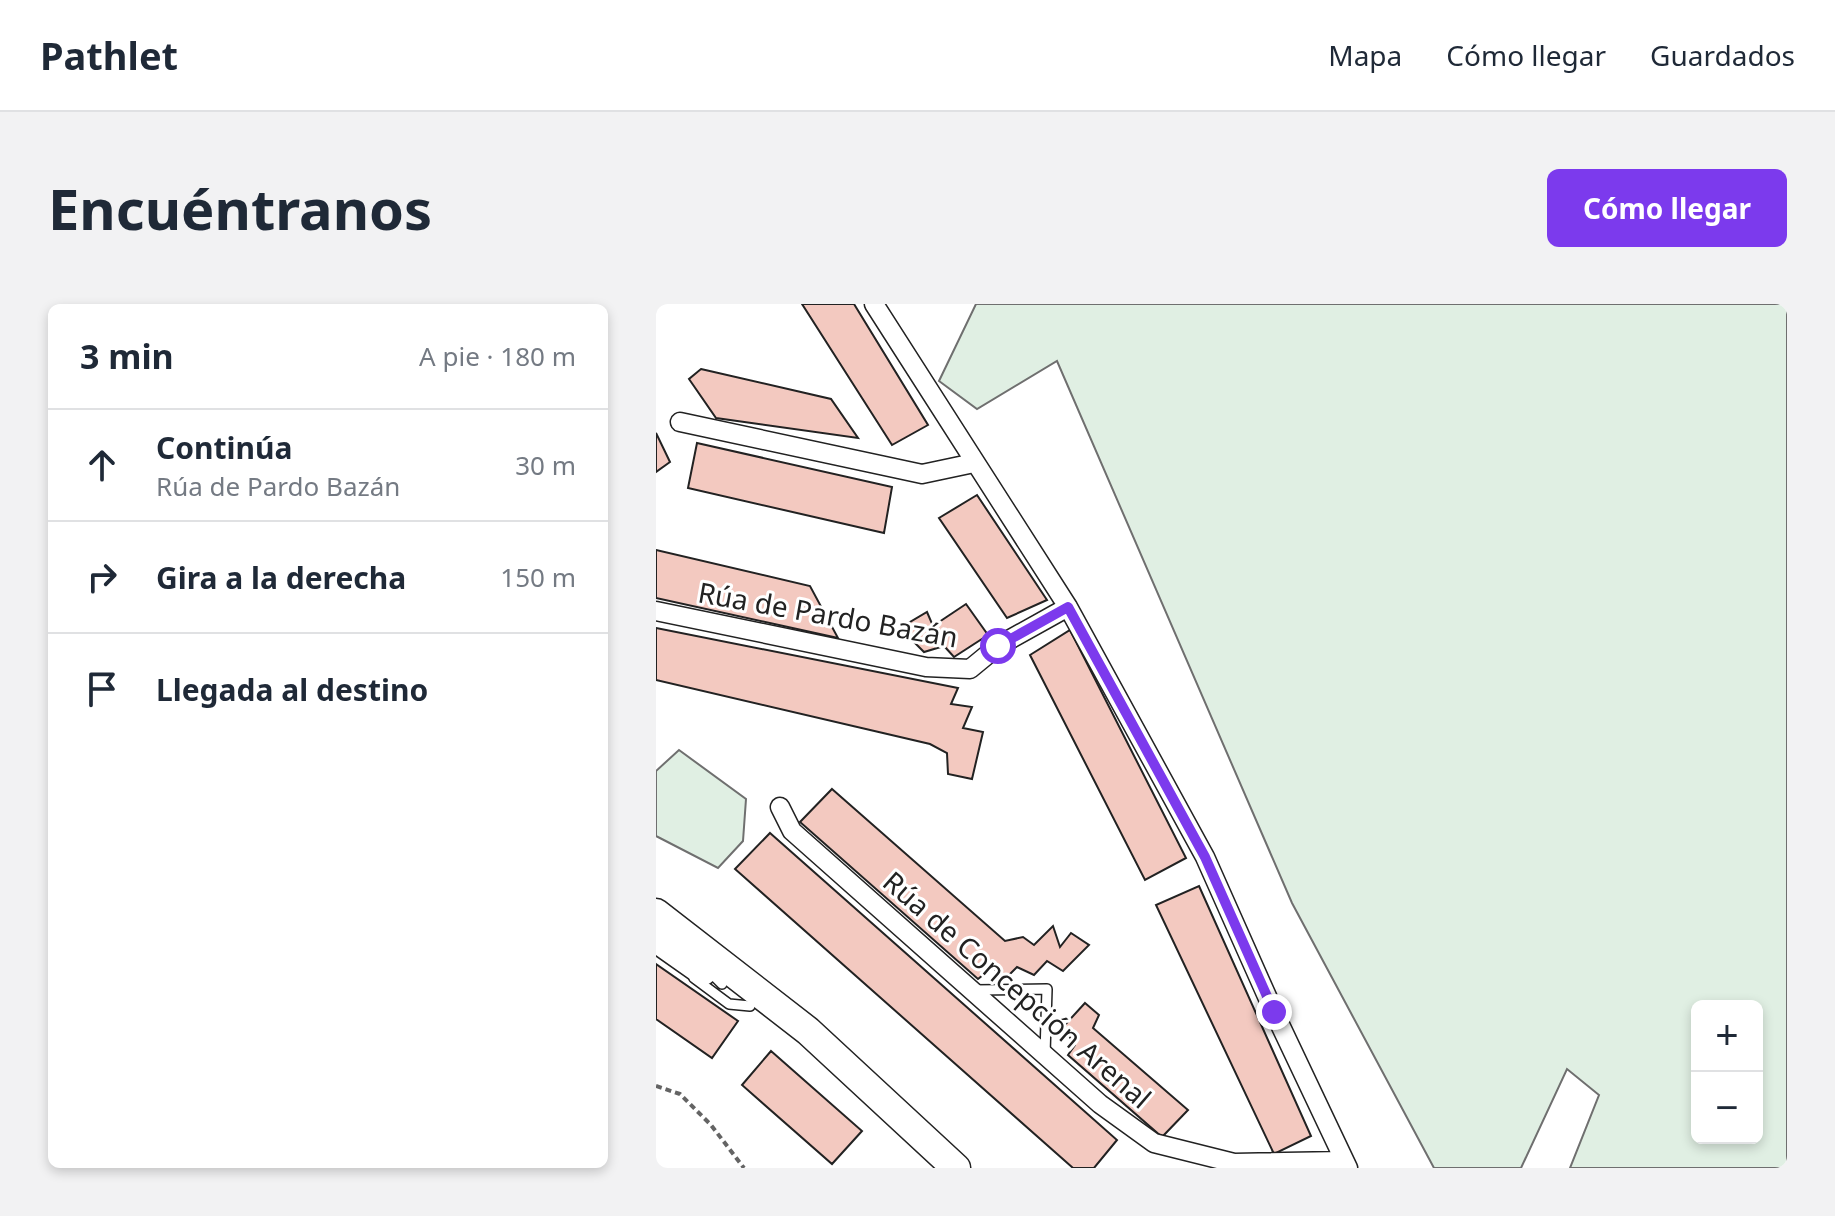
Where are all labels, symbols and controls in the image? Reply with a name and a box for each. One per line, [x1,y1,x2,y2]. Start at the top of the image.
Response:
text: Pathlet [40,29,178,81]
text: Mapa [1328,36,1402,74]
text: Cómo llegar [1446,36,1606,74]
text: Guardados [1650,36,1795,74]
button: Cómo llegar [1547,169,1787,247]
text: Encuéntranos [48,170,432,246]
text: 3 min [80,333,174,379]
text: A pie · 180 m [419,338,576,374]
text: Continúa [156,427,292,468]
icon: ahead [80,443,124,487]
text: 30 m [515,447,576,483]
text: Rúa de Pardo Bazán [156,468,400,504]
icon: right [80,555,124,599]
text: Gira a la derecha [156,557,406,598]
text: 150 m [500,559,576,595]
street label: Rúa de Pardo Bazán [695,572,961,656]
route start [980,628,1016,664]
icon: arrive [80,667,124,711]
text: Llegada al destino [156,669,428,710]
street label: Rúa de Concepción Arenal [876,862,1160,1116]
route end [1256,994,1292,1030]
map controls [1691,1000,1763,1144]
button: + [1691,1000,1763,1072]
button: − [1691,1072,1763,1144]

